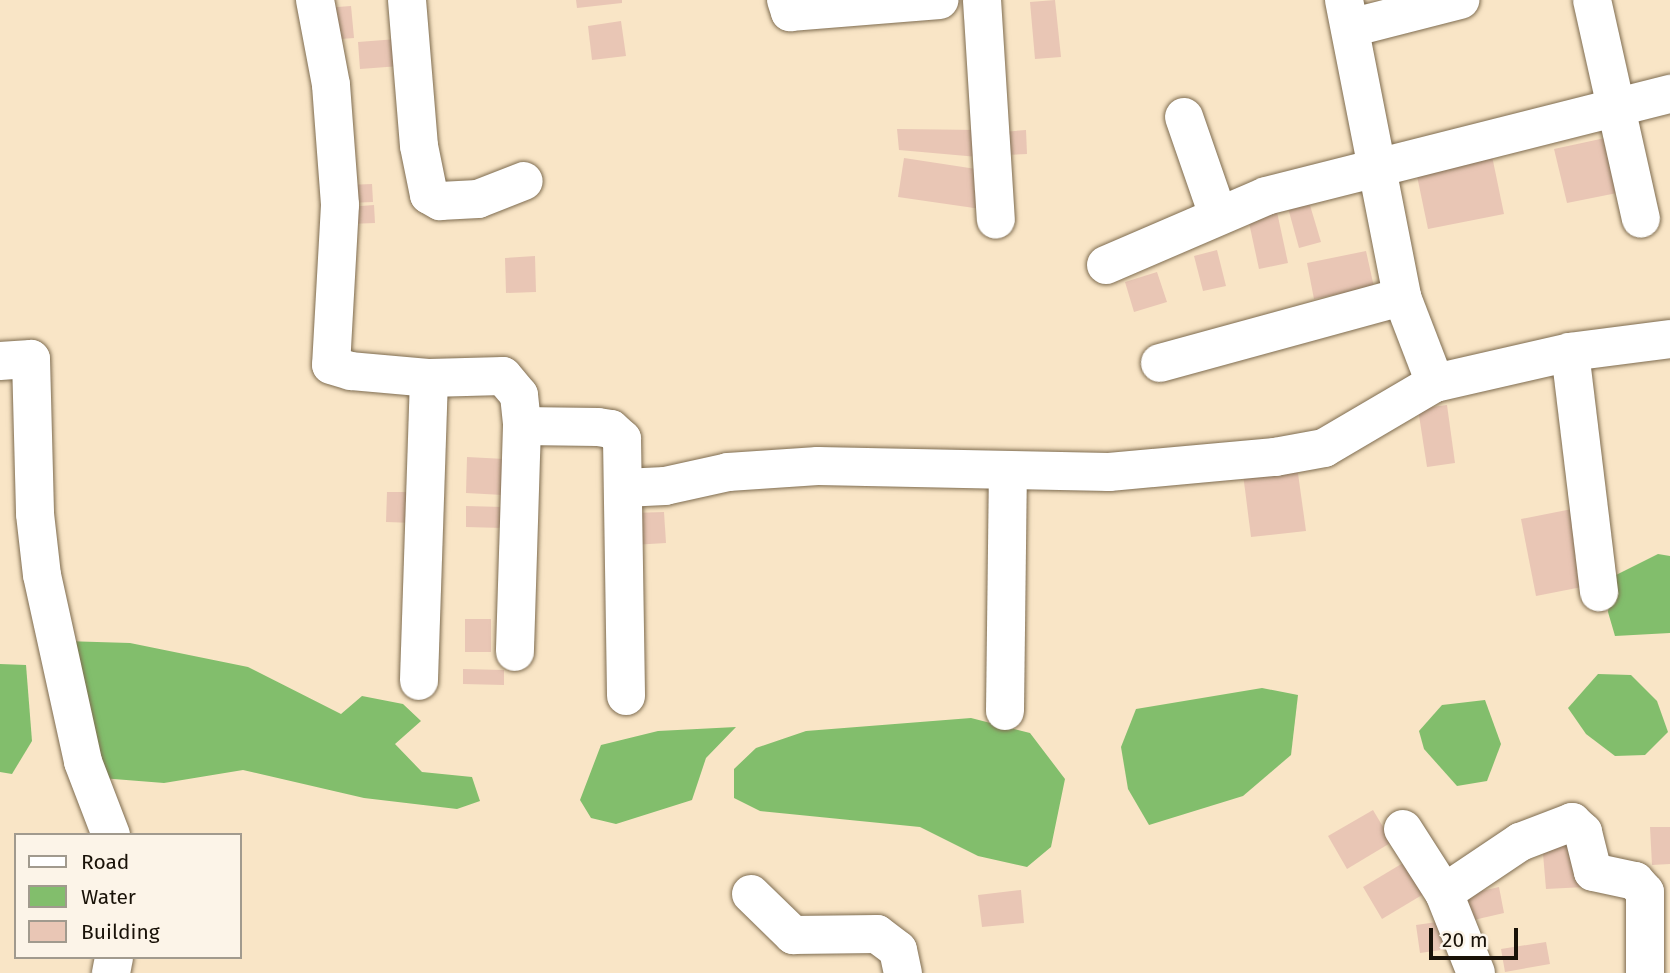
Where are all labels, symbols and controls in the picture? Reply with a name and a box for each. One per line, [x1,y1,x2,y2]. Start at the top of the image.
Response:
legend [14,833,242,959]
text: Road [81,849,129,875]
text: Water [81,884,136,910]
scale bar [1432,914,1521,958]
text: Building [81,919,160,945]
text: 20 m [1442,927,1488,953]

